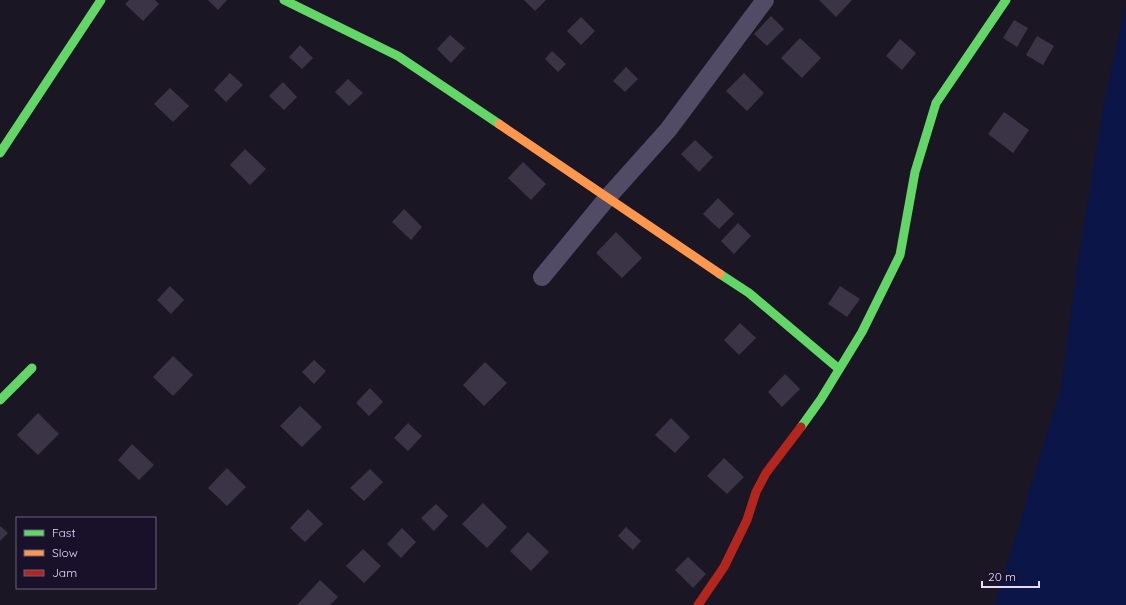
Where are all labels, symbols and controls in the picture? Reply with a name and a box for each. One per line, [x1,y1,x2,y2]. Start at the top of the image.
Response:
legend [16,517,156,589]
text: Fast [52,525,76,540]
text: Slow [52,545,78,560]
scale bar [982,563,1039,589]
text: Jam [52,565,77,580]
text: 20 m [988,569,1016,584]

